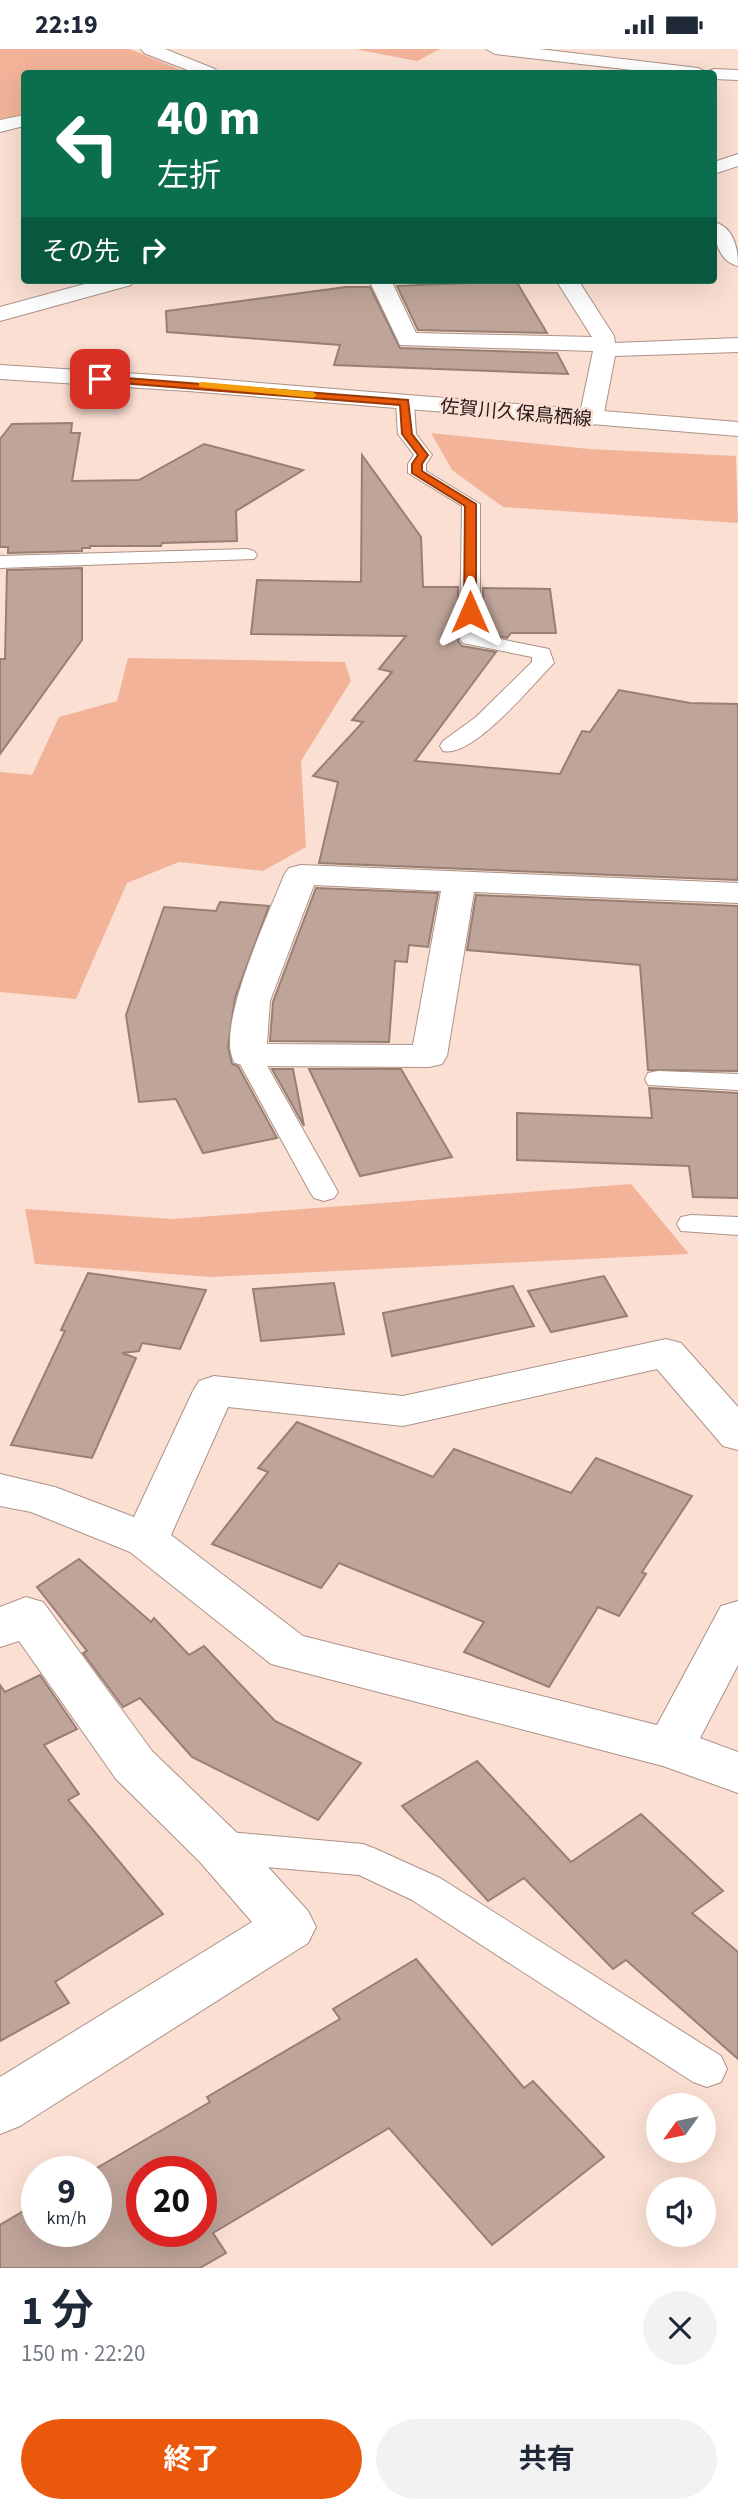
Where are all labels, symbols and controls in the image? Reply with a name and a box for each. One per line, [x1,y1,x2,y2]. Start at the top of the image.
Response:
text: 22:19 [35,6,98,43]
text: 40 m [157,84,261,154]
icon: left [42,98,133,189]
text: 左折 [157,153,221,199]
icon: right [134,231,172,269]
text: その先 [42,233,120,270]
pin [70,349,130,409]
icon: arrive [81,360,119,398]
street label: 佐賀川久保鳥栖線 [439,393,593,434]
position arrow [433,575,507,649]
north arrow [646,2093,716,2163]
map controls [646,2093,716,2247]
speed limit sign: 20 [126,2156,217,2247]
text: 9 [57,2167,76,2217]
button: sound [646,2177,716,2247]
text: km/h [47,2206,86,2231]
text: 1 分 [21,2281,94,2341]
button: close [643,2291,717,2365]
text: 150 m · 22:20 [21,2337,145,2370]
button: 終了 [21,2419,362,2499]
button: 共有 [376,2419,717,2499]

